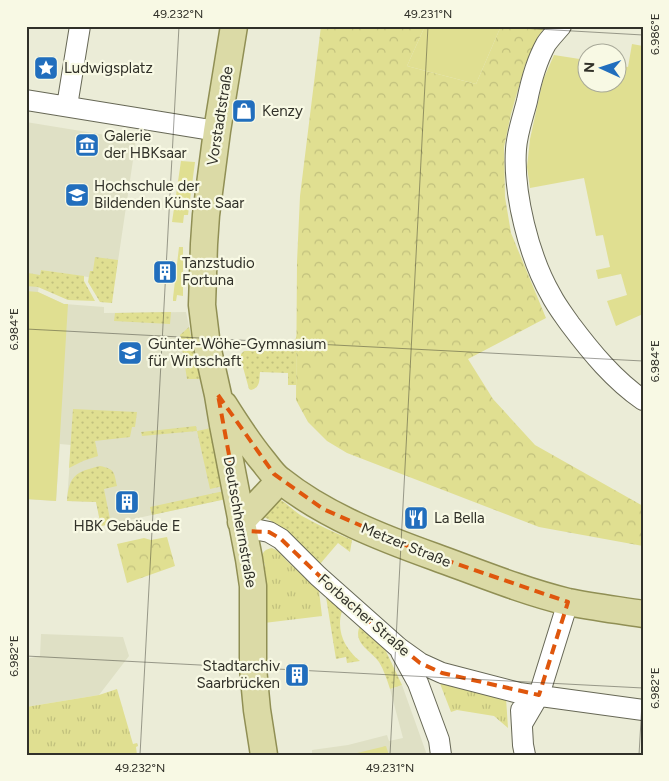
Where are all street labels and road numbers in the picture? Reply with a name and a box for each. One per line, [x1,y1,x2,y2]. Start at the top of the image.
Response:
street label: Vorstadtstraße [203,65,237,167]
street label: Deutschherrnstraße [220,455,260,589]
street label: Metzer Straße [359,519,453,571]
street label: Forbacher Straße [314,570,414,660]

